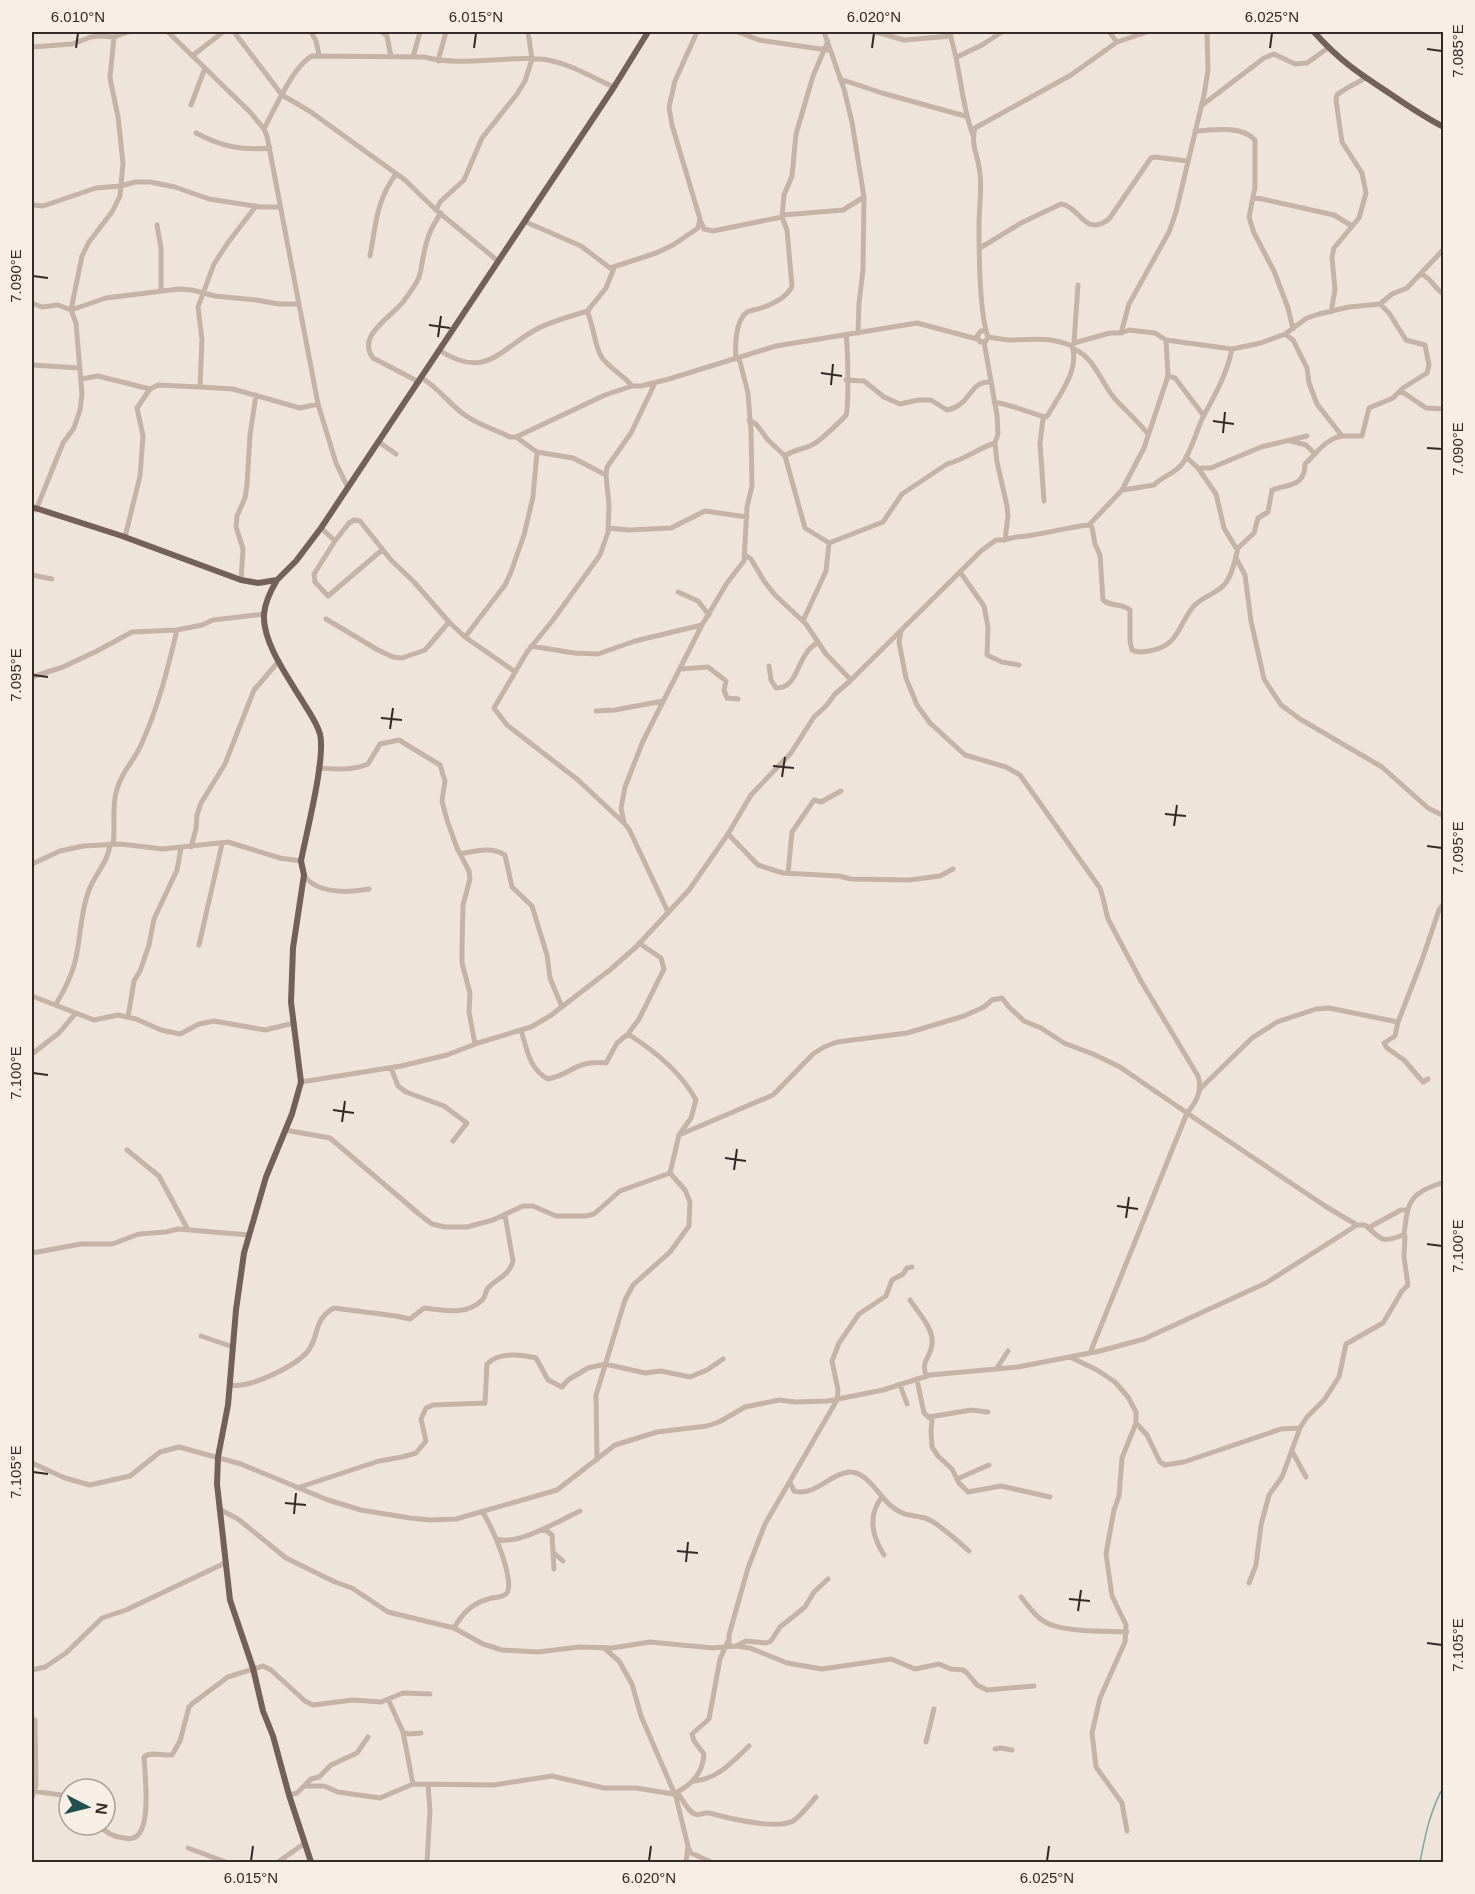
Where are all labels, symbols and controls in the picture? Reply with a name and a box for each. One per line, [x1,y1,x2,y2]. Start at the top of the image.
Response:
text: 6.010°N [51,8,105,25]
text: 6.015°N [449,8,503,25]
text: 6.020°N [847,8,901,25]
text: 6.025°N [1245,8,1299,25]
text: 7.085°E [1449,24,1466,78]
text: 7.090°E [7,249,24,303]
text: 7.090°E [1449,422,1466,476]
text: 7.095°E [7,648,24,702]
text: 7.095°E [1449,821,1466,875]
text: 7.100°E [7,1046,24,1100]
text: 7.100°E [1449,1219,1466,1273]
text: 7.105°E [7,1445,24,1499]
text: 7.105°E [1449,1618,1466,1672]
north arrow [57,1777,117,1837]
text: N [92,1802,111,1816]
text: 6.015°N [224,1869,278,1886]
text: 6.020°N [622,1869,676,1886]
text: 6.025°N [1020,1869,1074,1886]

